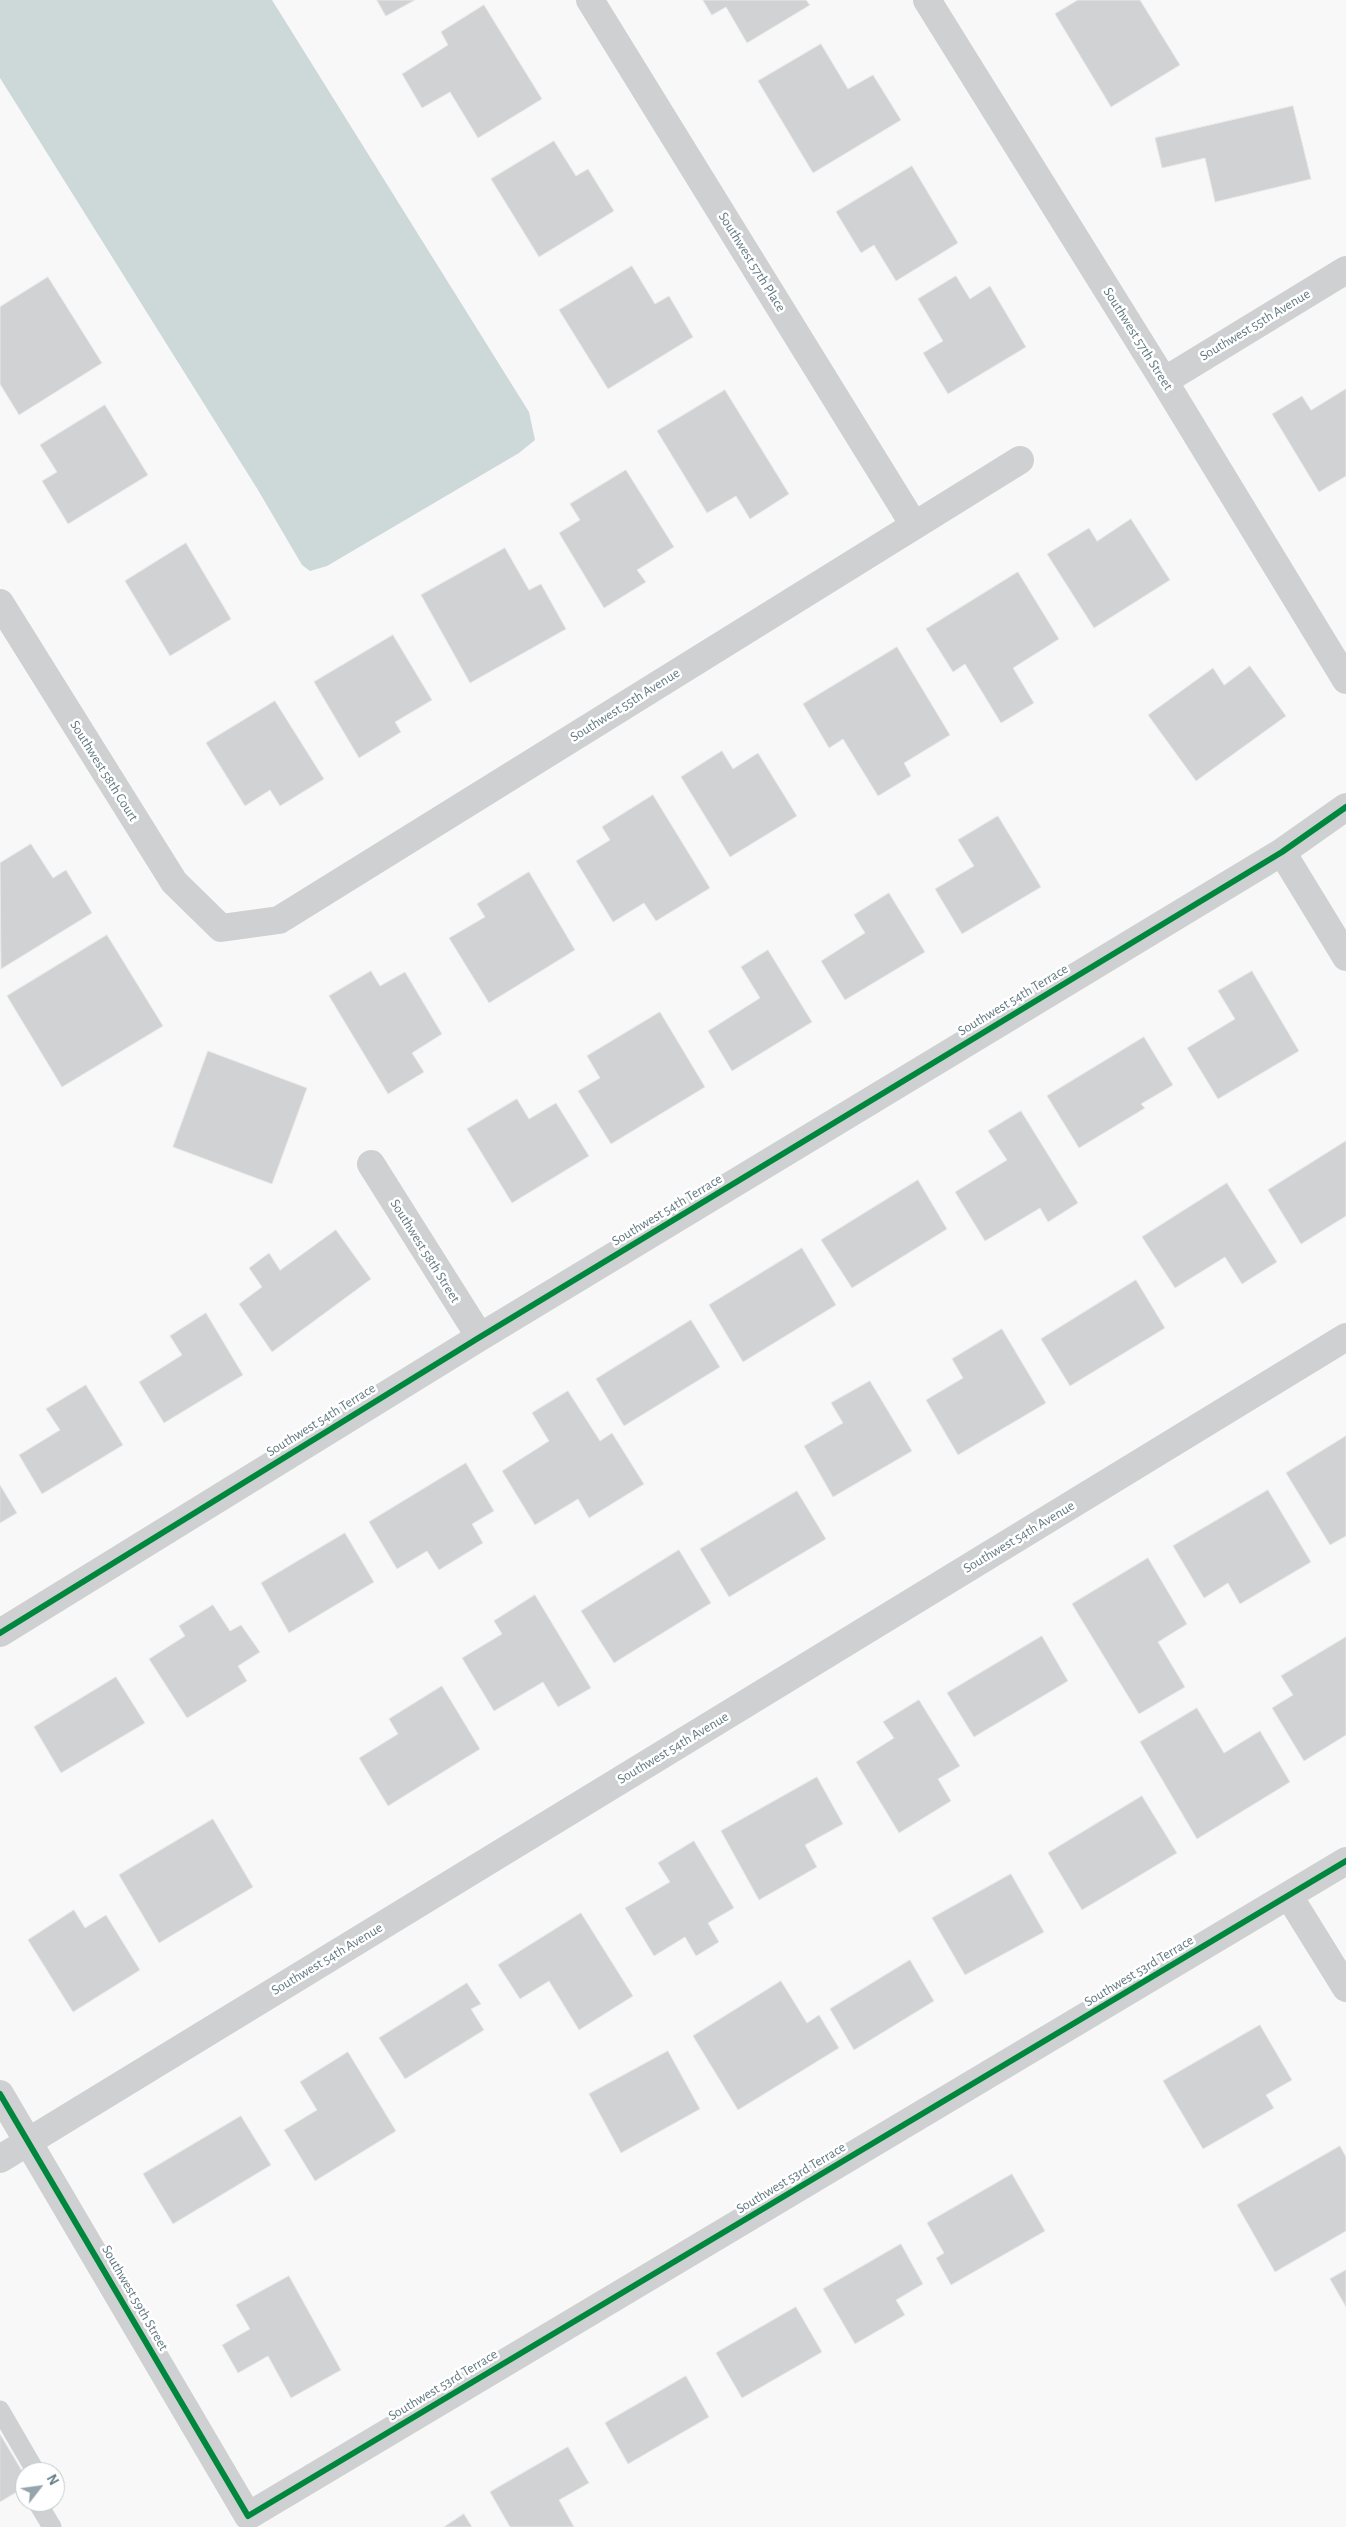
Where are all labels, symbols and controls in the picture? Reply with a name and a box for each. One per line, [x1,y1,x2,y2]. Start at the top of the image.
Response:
street label: Southwest 57th Place [715,209,789,315]
street label: Southwest 57th Street [1100,284,1176,394]
street label: Southwest 55th Avenue [1197,285,1313,365]
street label: Southwest 55th Avenue [567,664,683,746]
street label: Southwest 58th Court [66,717,142,825]
street label: Southwest 54th Terrace [955,960,1071,1040]
street label: Southwest 54th Terrace [609,1170,725,1250]
street label: Southwest 58th Street [386,1196,464,1306]
street label: Southwest 54th Terrace [263,1380,379,1460]
street label: Southwest 54th Avenue [960,1497,1078,1577]
street label: Southwest 54th Avenue [614,1708,732,1788]
street label: Southwest 54th Avenue [268,1919,386,1999]
street label: Southwest 53rd Terrace [1081,1932,1197,2010]
street label: Southwest 53rd Terrace [733,2139,849,2217]
street label: Southwest 59th Street [98,2242,172,2354]
street label: Southwest 53rd Terrace [385,2346,501,2424]
north arrow [15,2462,65,2512]
text: N [44,2472,61,2488]

